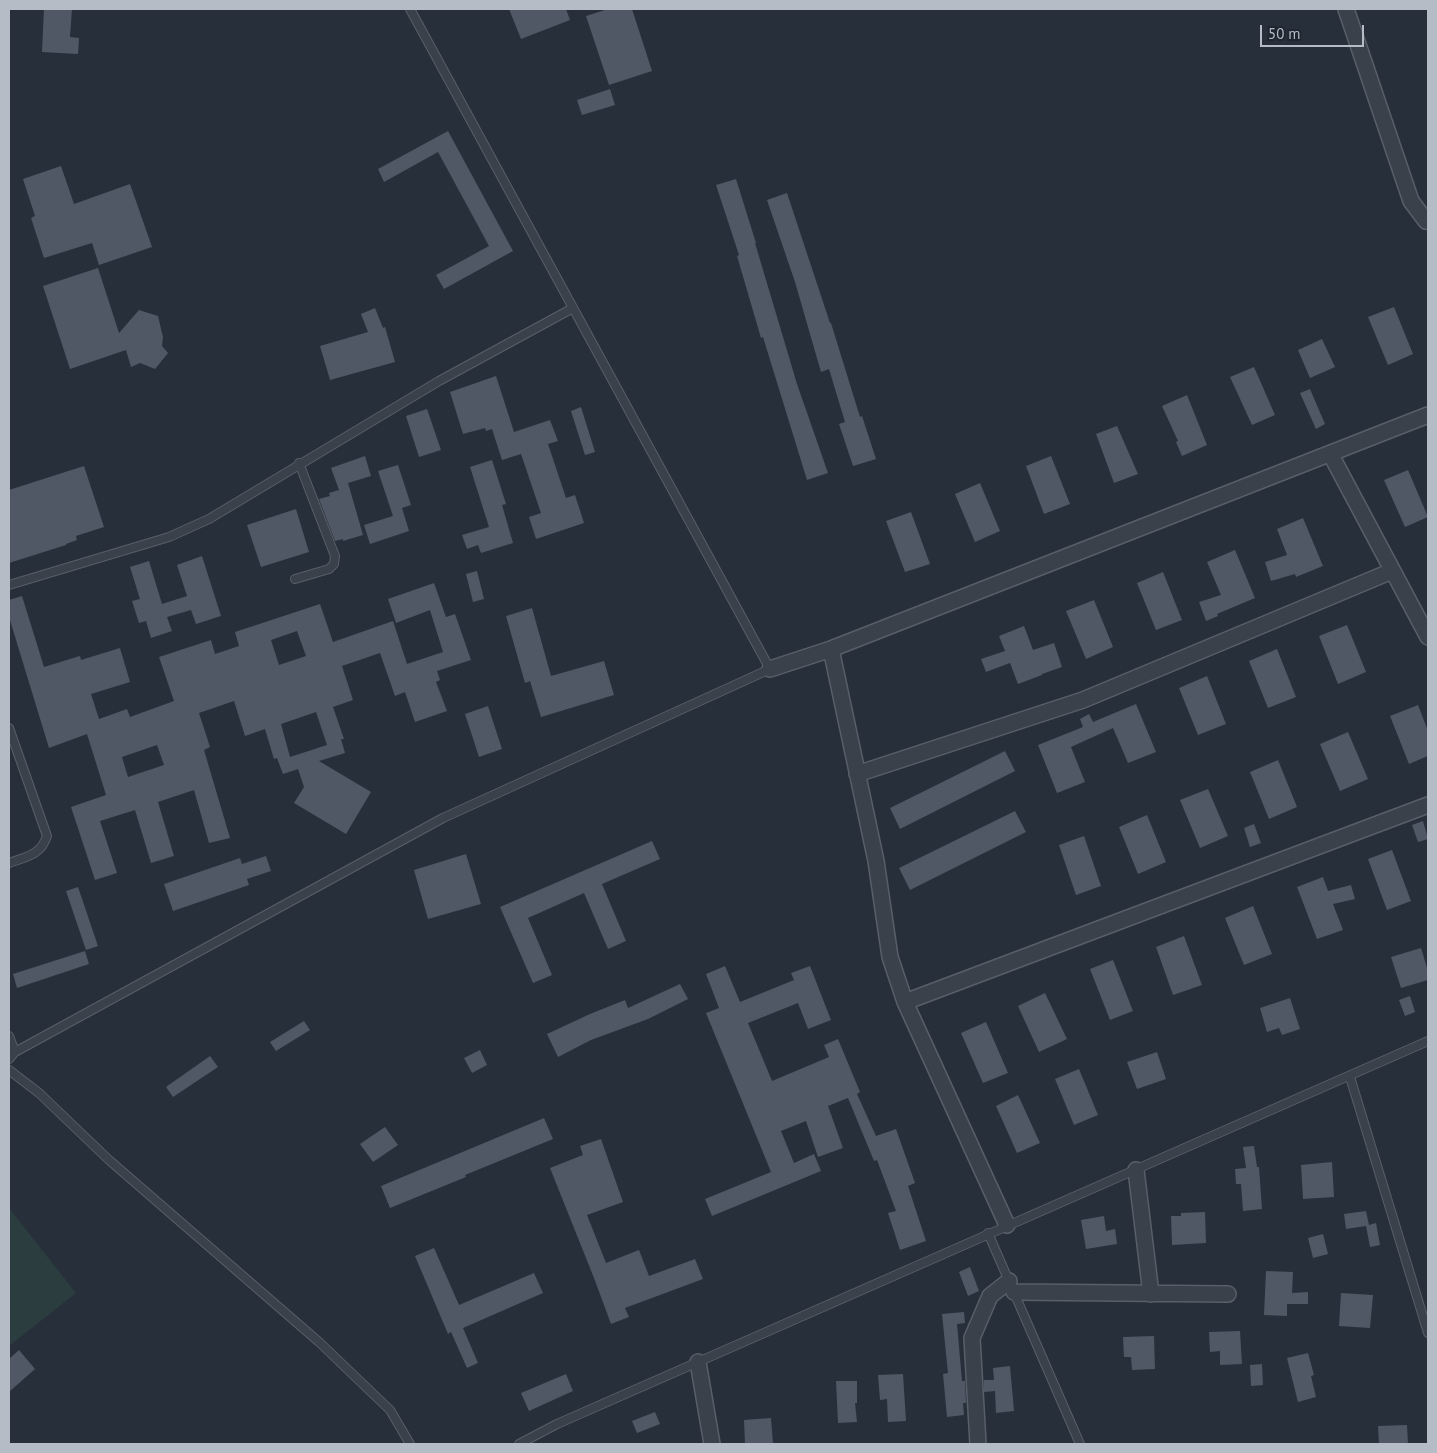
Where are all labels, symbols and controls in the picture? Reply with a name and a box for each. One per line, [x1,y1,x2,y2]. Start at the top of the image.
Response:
scale bar [1262,15,1366,47]
text: 50 m [1268,24,1301,43]

